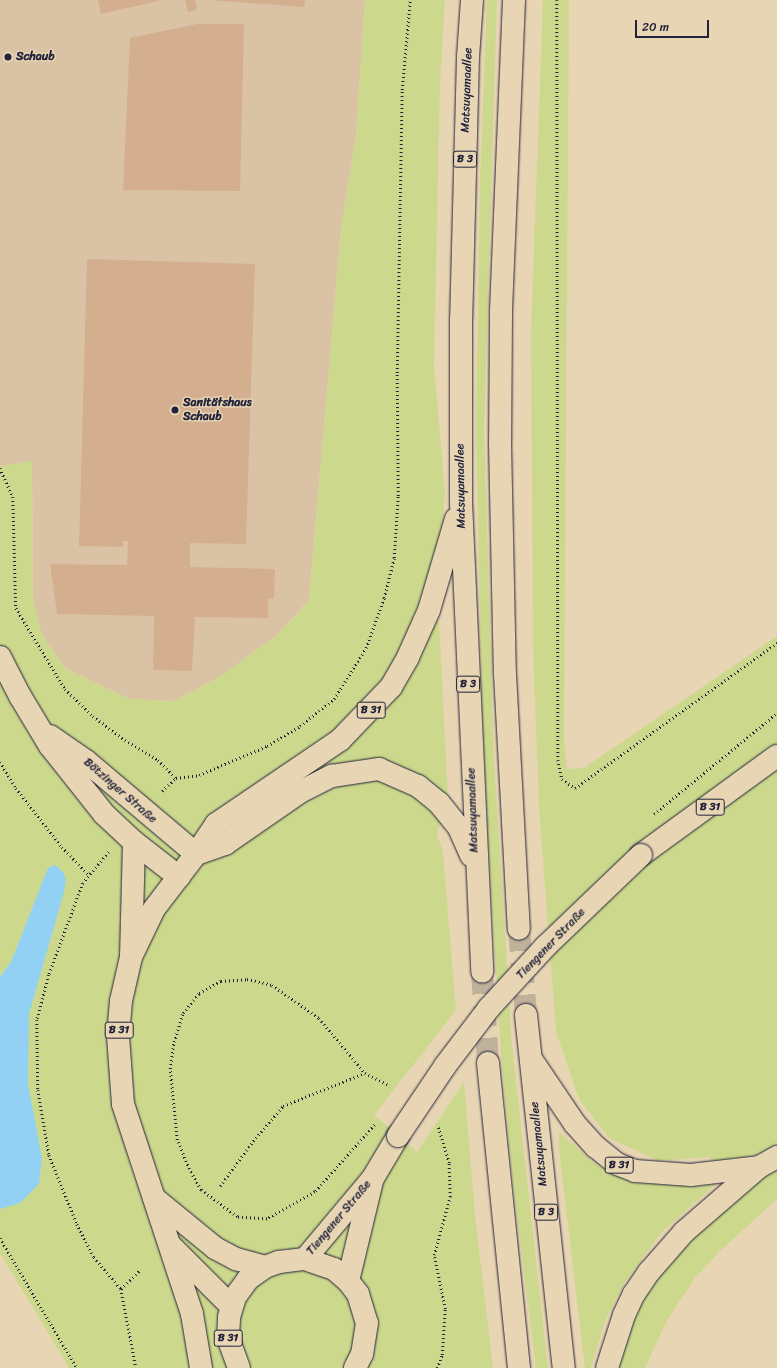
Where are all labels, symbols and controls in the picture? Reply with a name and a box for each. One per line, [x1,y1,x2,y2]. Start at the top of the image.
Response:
scale bar [637,12,711,38]
text: 20 m [642,16,669,38]
street label: Matsuyamaallee [458,47,476,133]
place label: Schaub [16,50,55,64]
marker: Schaub [3,52,13,62]
road number: B 3 [453,150,477,168]
place label: Sanitätshaus Schaub [183,396,252,424]
marker: Sanitätshaus Schaub [170,405,180,415]
street label: Matsuyamaallee [453,443,469,529]
road number: B 3 [456,675,480,693]
road number: B 31 [356,701,386,719]
street label: Bötzinger Straße [80,755,160,827]
street label: Matsuyamaallee [464,767,482,853]
road number: B 31 [695,798,725,816]
street label: Tiengener Straße [513,905,589,983]
road number: B 31 [104,1021,134,1039]
street label: Matsuyamaallee [527,1101,551,1187]
road number: B 31 [604,1156,634,1174]
street label: Tiengener Straße [303,1178,375,1258]
road number: B 3 [534,1203,558,1221]
road number: B 31 [213,1329,243,1347]

